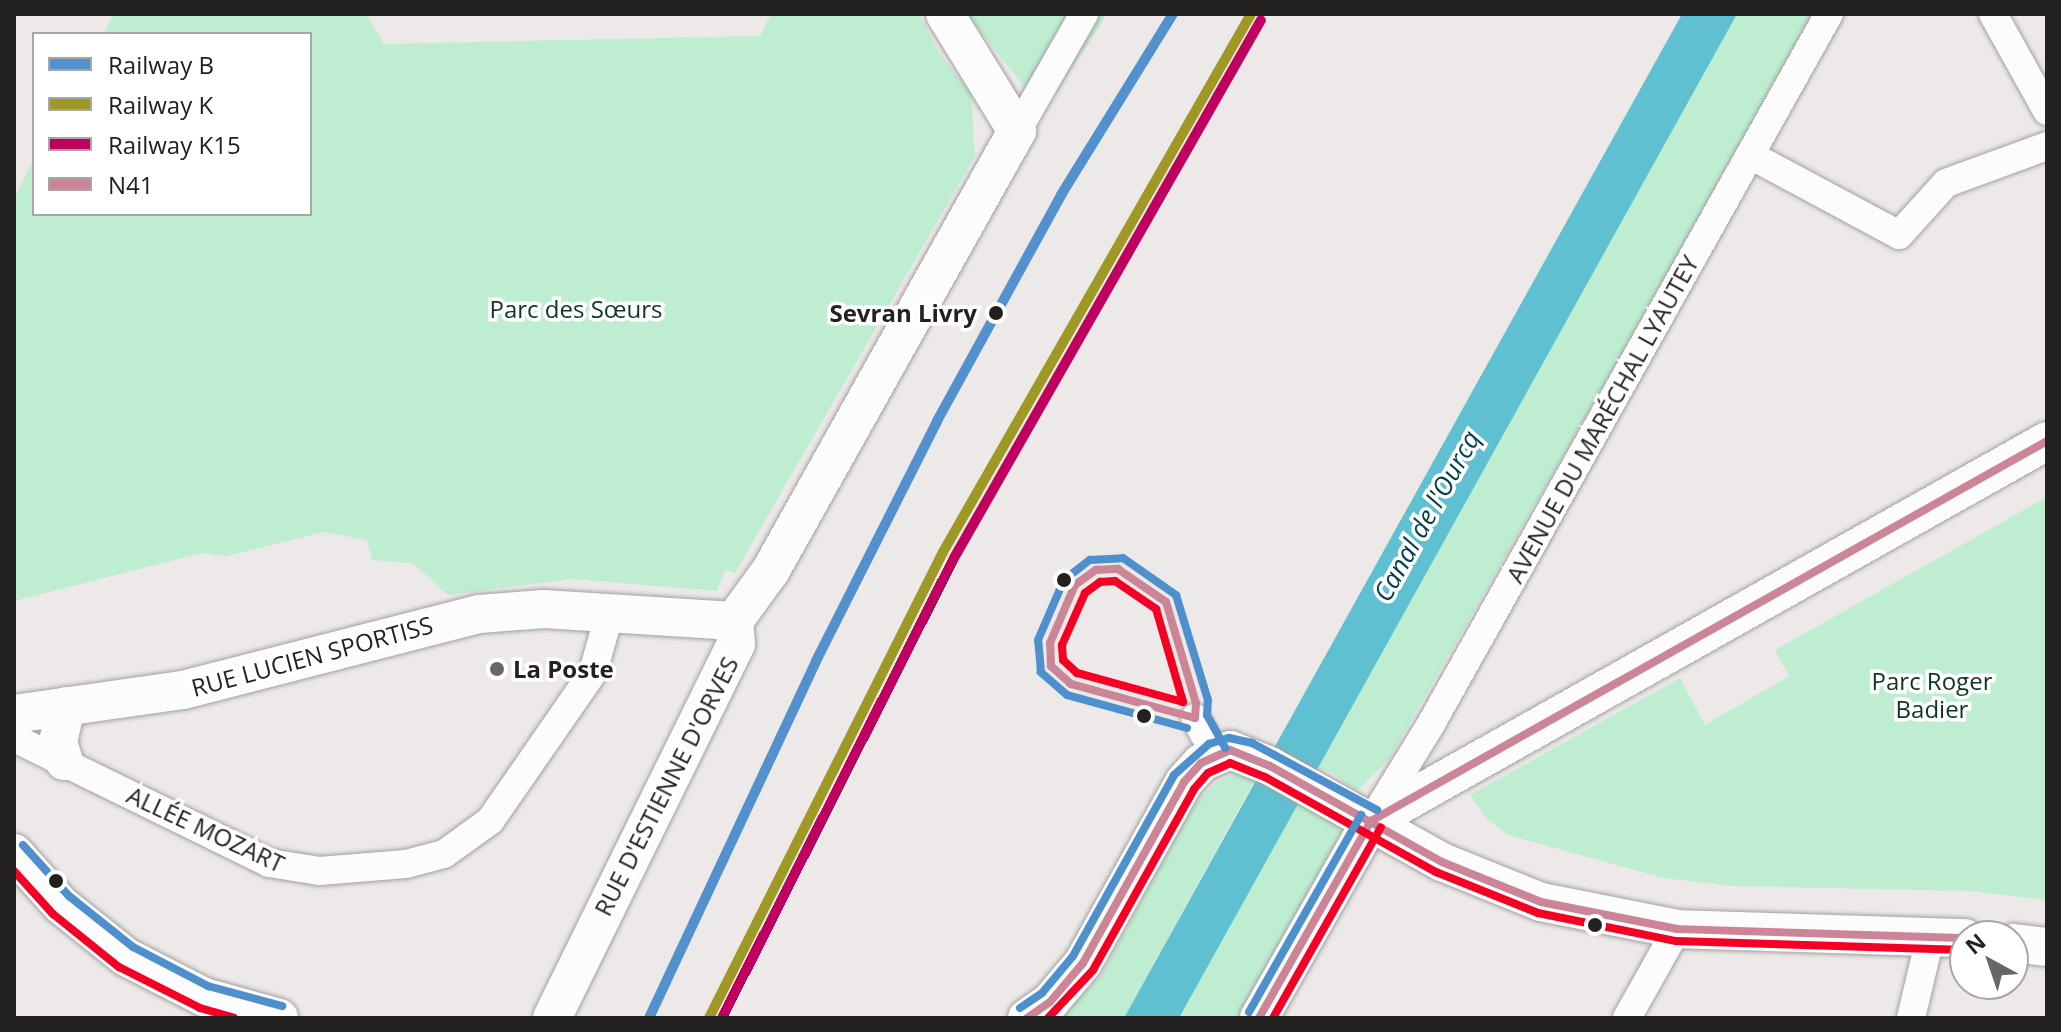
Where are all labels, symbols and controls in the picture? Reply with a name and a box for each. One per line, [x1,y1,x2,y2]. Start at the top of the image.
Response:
legend [32,32,312,216]
text: Railway B [108,48,214,81]
text: Railway K [108,88,213,121]
text: Railway K15 [108,128,241,161]
text: N41 [108,168,154,201]
street label: AVENUE DU MARÉCHAL LYAUTEY [1500,250,1704,588]
park label: Parc des Sœurs [489,295,663,323]
place label: Sevran Livry [829,299,977,327]
marker: Sevran Livry [984,301,1008,325]
water label: Canal de l'Ourcq [1367,425,1487,607]
unlabelled marker [1056,572,1072,588]
street label: RUE LUCIEN SPORTISS [188,610,436,702]
street label: RUE D'ESTIENNE D'ORVES [588,652,744,920]
place label: La Poste [513,655,614,683]
marker: La Poste [488,660,506,678]
park label: Parc Roger Badier [1872,667,1992,723]
unlabelled marker [1136,708,1152,724]
street label: ALLÉE MOZART [123,780,289,878]
unlabelled marker [48,873,64,889]
unlabelled marker [1587,917,1603,933]
north arrow [1949,920,2029,1000]
text: N [1958,926,1991,960]

